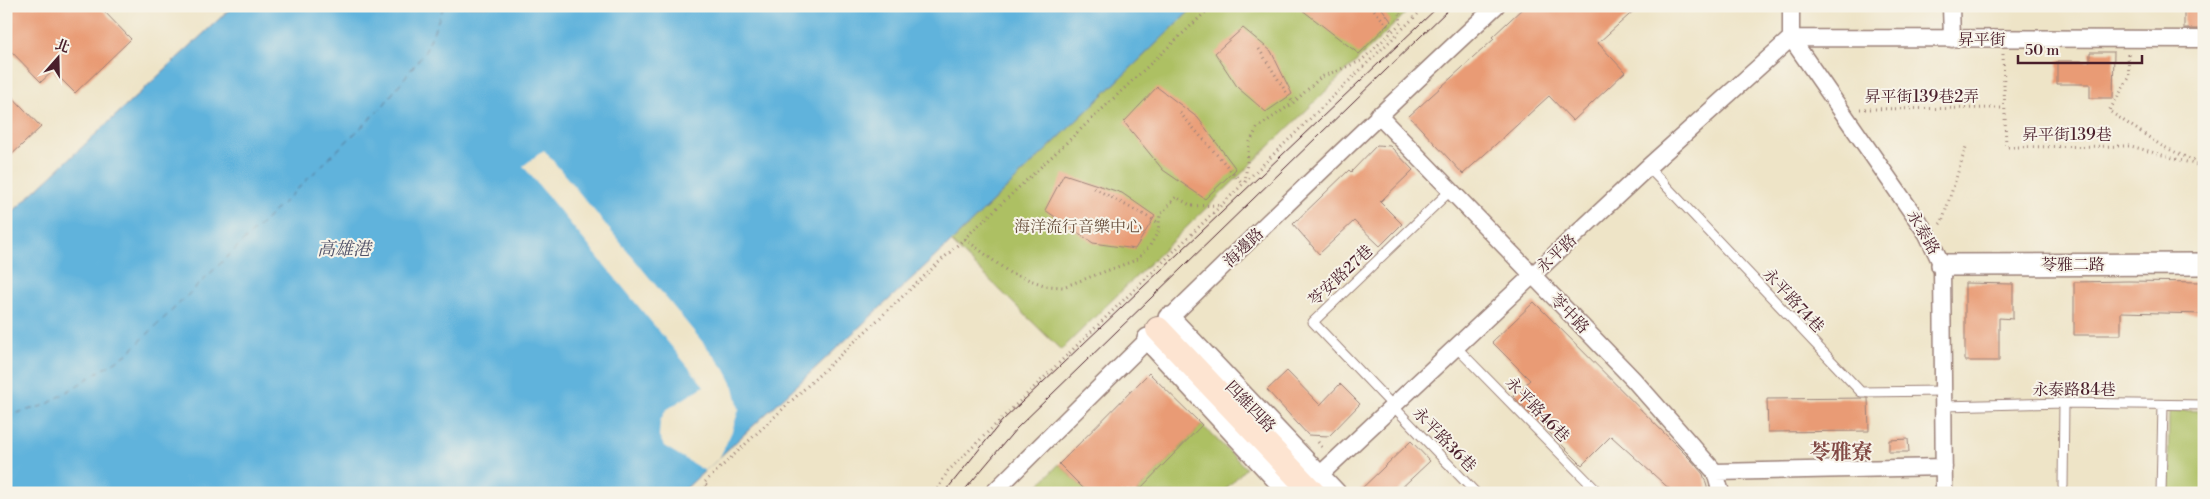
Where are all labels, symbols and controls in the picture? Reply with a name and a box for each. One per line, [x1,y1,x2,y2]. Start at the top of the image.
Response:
street label: 昇平街 [1958,30,2006,50]
north arrow [32,32,82,82]
scale bar [2018,32,2141,64]
text: 北 [52,36,72,58]
text: 50 m [2025,41,2059,60]
street label: 昇平街139巷2弄 [1865,87,1979,107]
street label: 昇平街139巷 [2022,125,2112,145]
street label: 永泰路 [1902,207,1944,258]
park label: 海洋流行音樂中心 [1014,217,1142,237]
street label: 海邊路 [1219,224,1268,272]
street label: 永平路 [1532,230,1581,277]
water label: 高雄港 [317,238,373,261]
street label: 苓安路27巷 [1304,241,1377,311]
street label: 苓雅二路 [2041,255,2105,275]
street label: 永平路74巷 [1758,264,1828,337]
street label: 苓中路 [1545,289,1593,338]
street label: 永平路46巷 [1501,373,1573,447]
street label: 四維四路 [1221,377,1280,437]
street label: 永泰路84巷 [2032,380,2116,400]
street label: 永平路36巷 [1408,403,1480,476]
district label: 苓雅寮 [1810,440,1873,466]

